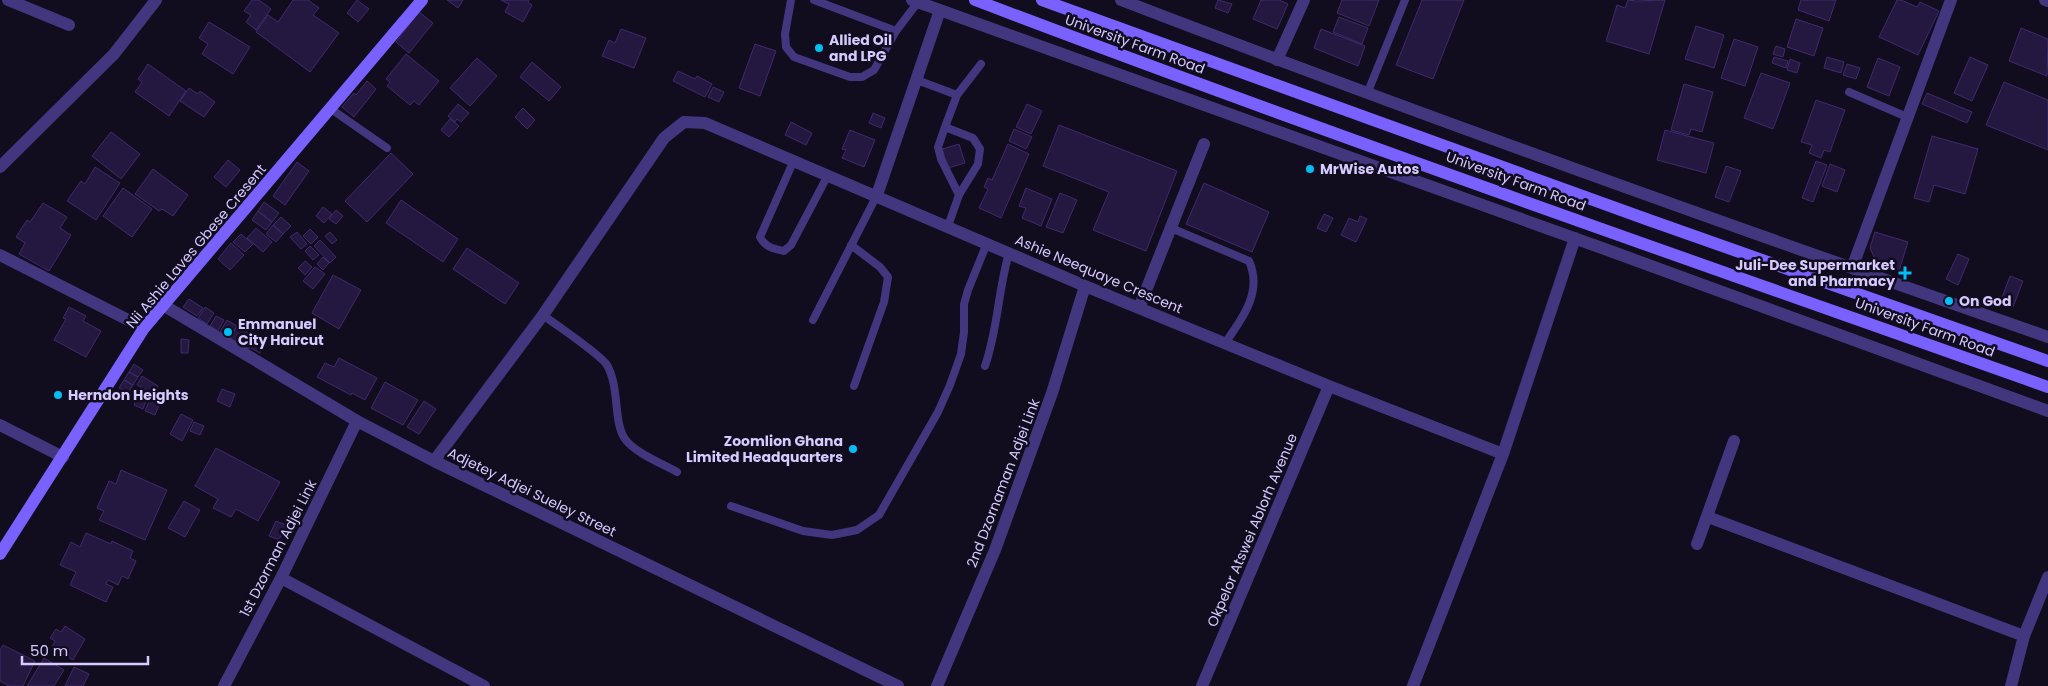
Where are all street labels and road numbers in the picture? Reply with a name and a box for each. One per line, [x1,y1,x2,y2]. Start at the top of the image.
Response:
street label: University Farm Road [1062,9,1208,79]
street label: University Farm Road [1443,146,1589,216]
street label: Nii Ashie Laves Gbese Cresent [121,160,271,332]
street label: Ashie Neequaye Crescent [1012,230,1186,318]
street label: University Farm Road [1852,292,1998,362]
street label: 2nd Dzornaman Adjei Link [961,395,1045,570]
street label: Okpelor Atswei Ablorh Avenue [1202,430,1302,630]
street label: Adjetey Adjei Sueley Street [444,442,620,542]
street label: 1st Dzorman Adjei Link [235,475,322,620]

